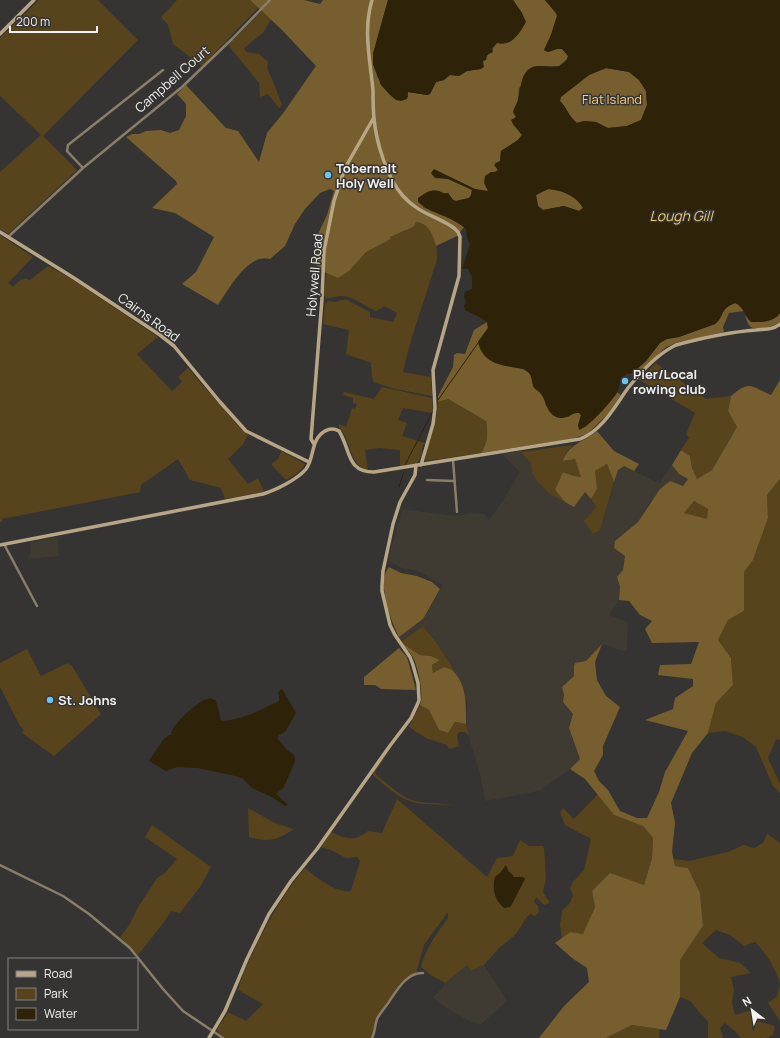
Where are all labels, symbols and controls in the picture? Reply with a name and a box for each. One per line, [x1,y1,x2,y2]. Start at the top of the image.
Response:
scale bar [10,8,97,34]
text: 200 m [16,13,50,30]
street label: Campbell Court [131,41,213,117]
park label: Flat Island [582,90,642,108]
place label: Tobernalt Holy Well [336,159,397,192]
marker: Tobernalt Holy Well [323,170,333,180]
water label: Lough Gill [650,206,714,225]
street label: Holywell Road [301,233,327,317]
street label: Cairns Road [115,288,183,346]
place label: Pier/Local rowing club [633,365,706,398]
marker: Pier/Local rowing club [620,376,630,386]
place label: St. Johns [58,691,117,709]
marker: St. Johns [45,695,55,705]
legend [8,958,138,1030]
text: Road [44,965,72,982]
text: Park [44,985,69,1002]
north arrow [732,990,772,1030]
text: N [739,992,754,1009]
text: Water [44,1005,78,1022]

